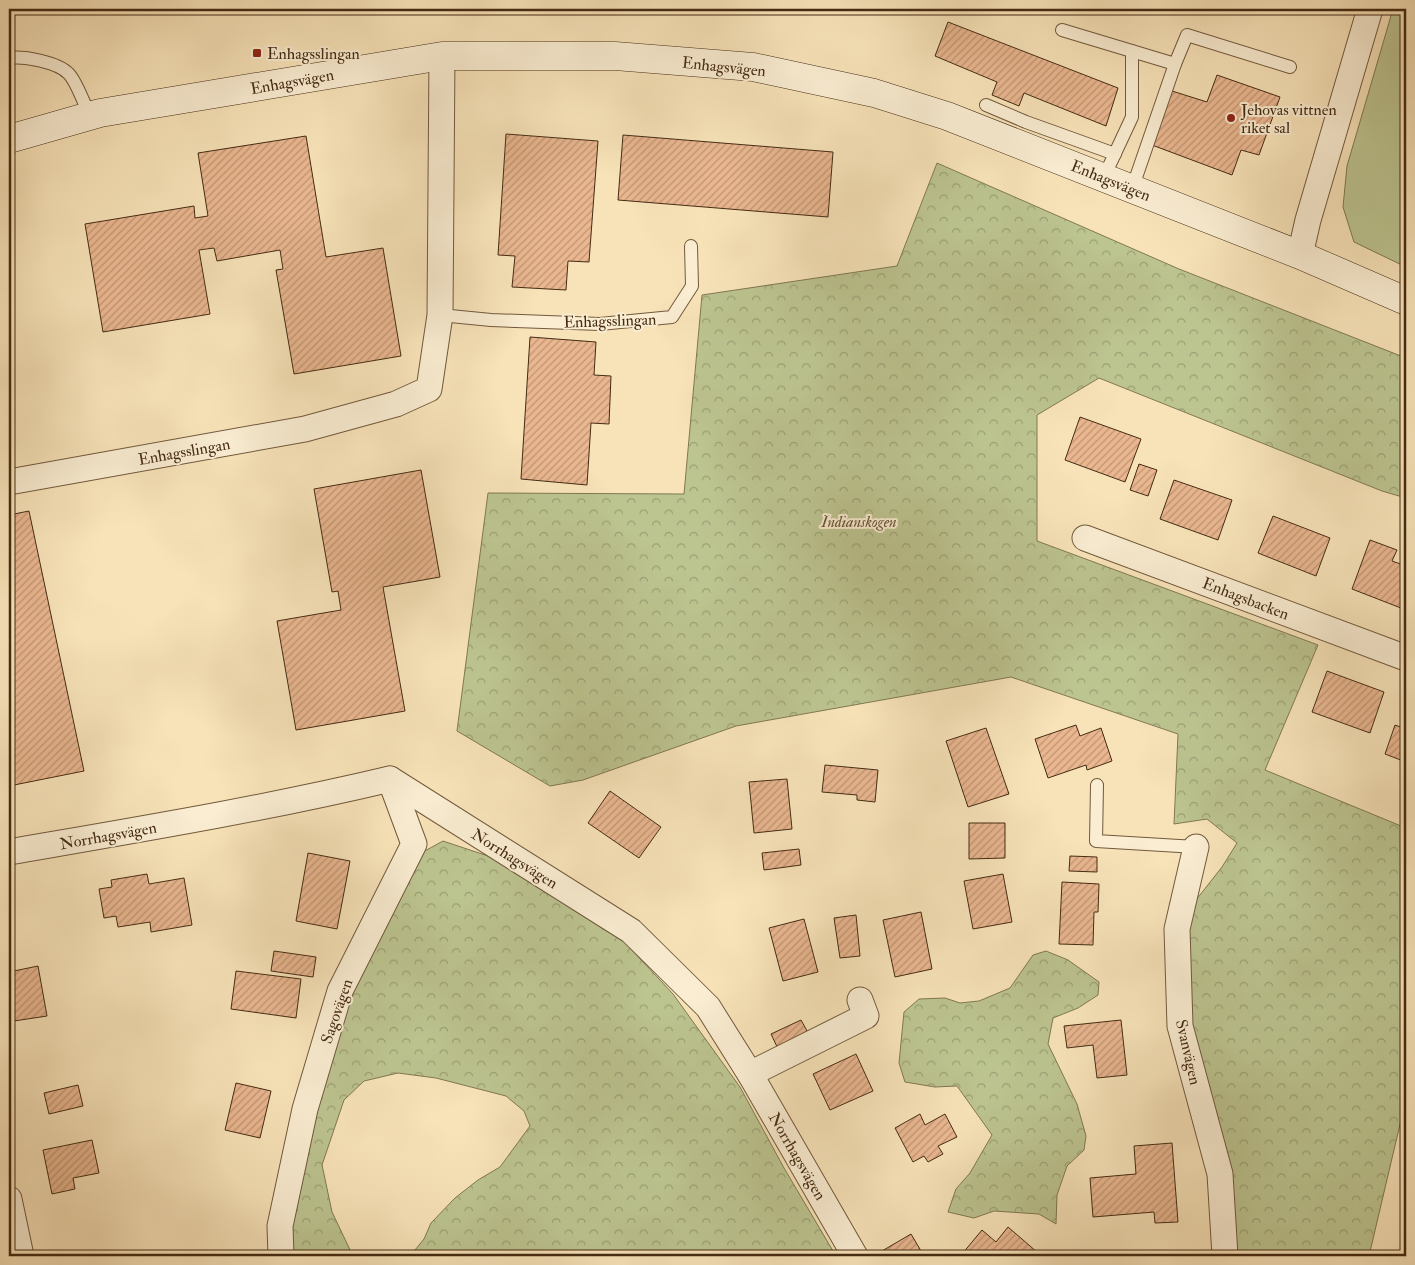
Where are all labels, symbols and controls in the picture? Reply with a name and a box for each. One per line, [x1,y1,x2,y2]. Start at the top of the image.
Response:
place label: Enhagsslingan [267,44,360,64]
marker: Enhagsslingan [251,47,263,59]
street label: Enhagsvägen [681,53,767,81]
street label: Enhagsvägen [249,65,335,99]
place label: Jehovas vittnen riket sal [1240,100,1337,138]
marker: Jehovas vittnen riket sal [1225,112,1237,124]
street label: Enhagsvägen [1068,156,1153,206]
street label: Enhagsslingan [563,309,657,333]
street label: Enhagsslingan [137,434,232,470]
park label: Indianskogen [820,512,897,532]
street label: Enhagsbacken [1199,573,1292,625]
street label: Norrhagsvägen [58,818,158,854]
street label: Norrhagsvägen [468,824,561,893]
street label: Sagovägen [317,976,357,1046]
street label: Svanvägen [1171,1018,1205,1087]
street label: Norrhagsvägen [764,1109,830,1204]

